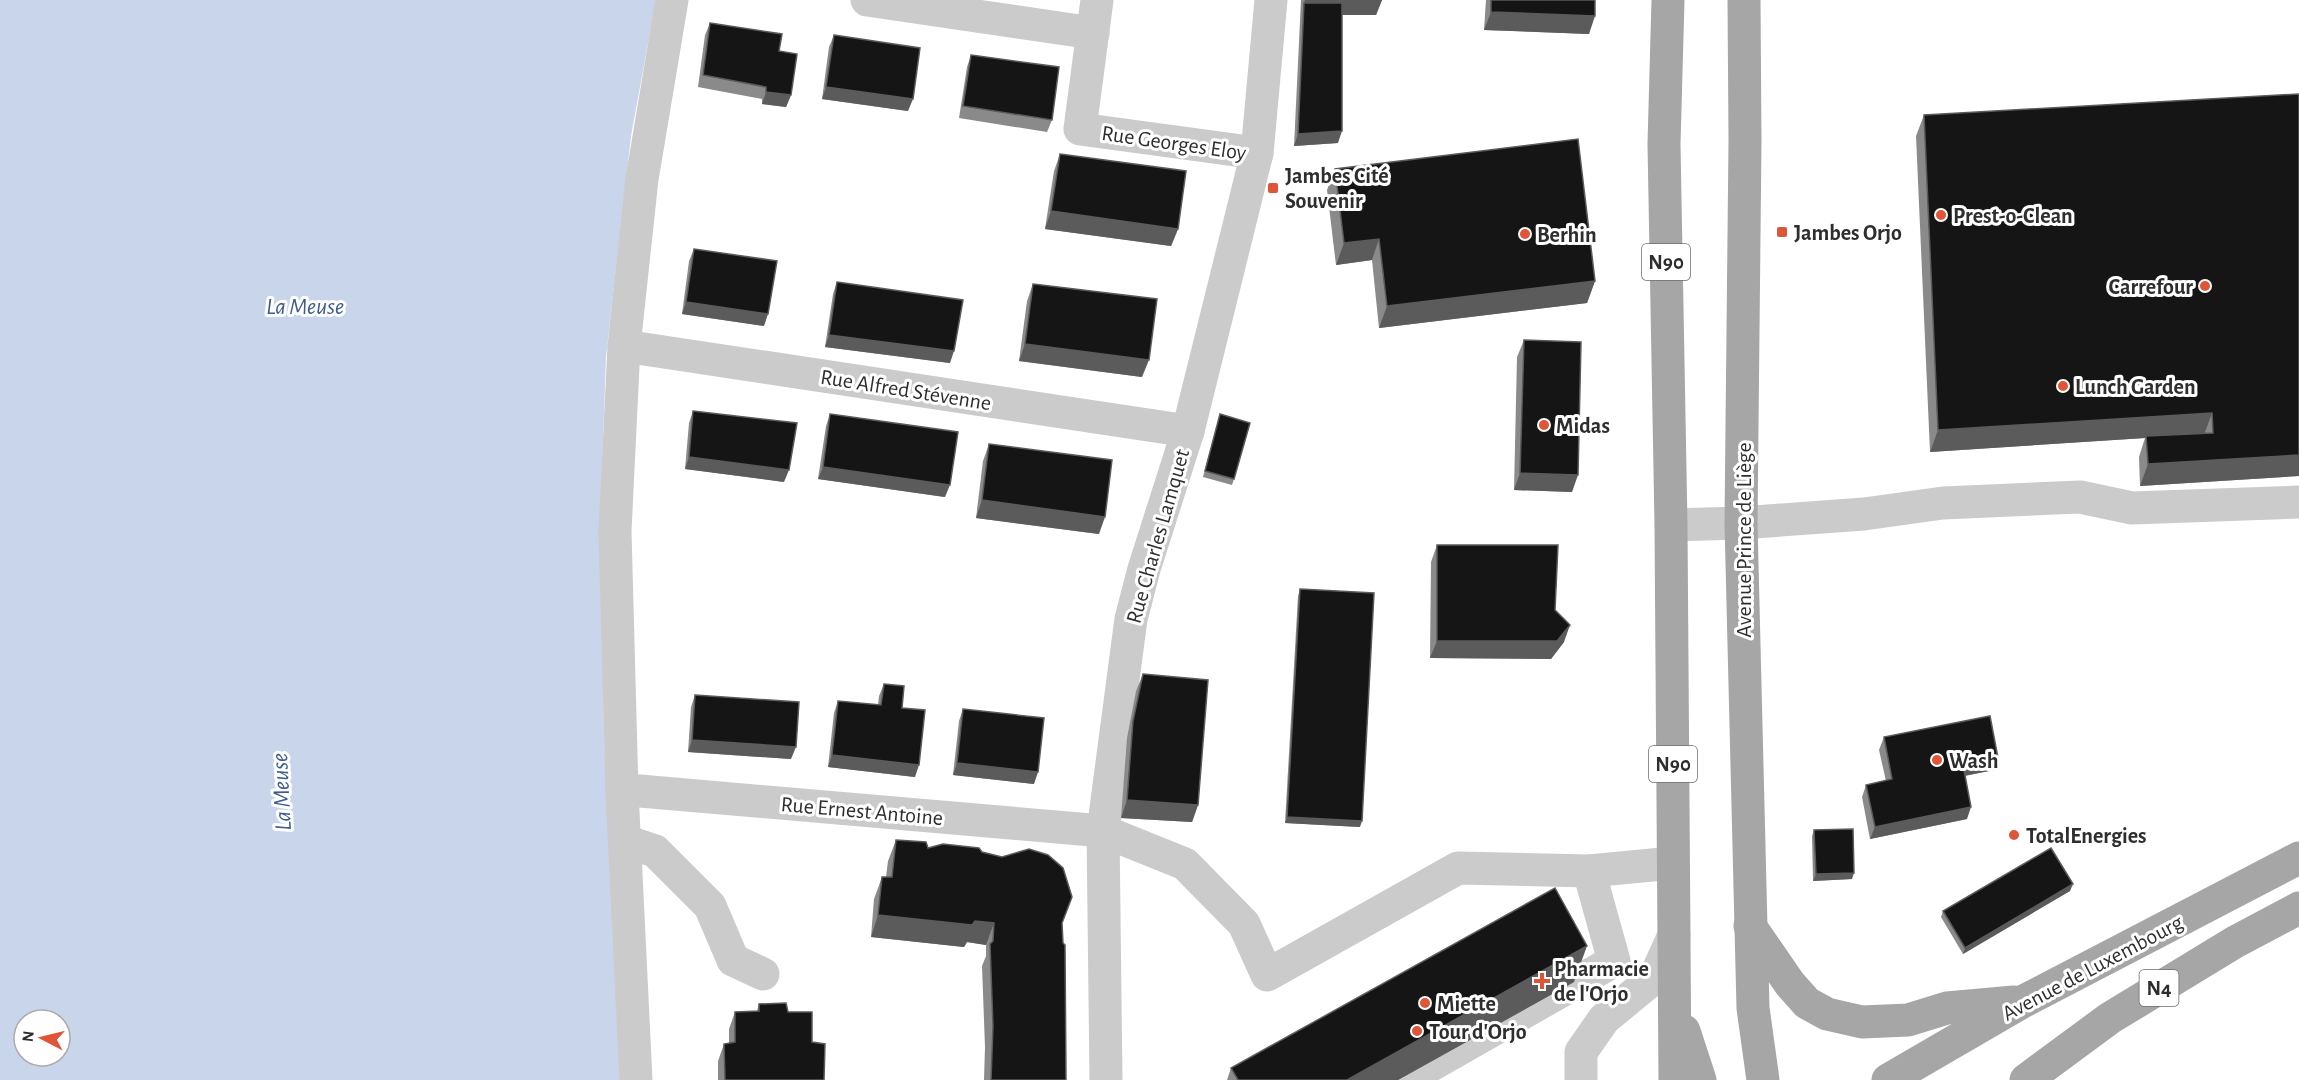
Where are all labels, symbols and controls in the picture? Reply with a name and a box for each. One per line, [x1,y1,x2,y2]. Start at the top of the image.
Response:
street label: Rue Georges Eloy [1100,122,1248,164]
place label: Jambes Cité Souvenir [1285,165,1389,212]
marker: Jambes Cité Souvenir [1266,181,1280,195]
place label: Prest-o-Clean [1953,205,2073,227]
marker: Prest-o-Clean [1934,208,1948,222]
place label: Jambes Orjo [1794,222,1902,245]
place label: Berhin [1537,224,1597,246]
marker: Jambes Orjo [1775,225,1789,239]
marker: Berhin [1518,227,1532,241]
road number: N90 [1642,244,1690,280]
place label: Carrefour [2109,276,2193,298]
marker: Carrefour [2198,279,2212,293]
water label: La Meuse [266,295,344,319]
street label: Rue Alfred Stévenne [819,366,993,414]
place label: Lunch Garden [2075,376,2196,398]
marker: Lunch Garden [2056,379,2070,393]
place label: Midas [1556,415,1610,437]
marker: Midas [1537,418,1551,432]
street label: Avenue Prince de Liège [1733,442,1755,638]
street label: Rue Charles Lamquet [1123,447,1193,626]
road number: N90 [1649,746,1697,782]
place label: Wash [1949,750,1998,772]
water label: La Meuse [268,752,296,832]
marker: Wash [1930,753,1944,767]
street label: Rue Ernest Antoine [780,793,944,829]
place label: TotalEnergies [2026,825,2147,847]
marker: TotalEnergies [2007,828,2021,842]
street label: Avenue de Luxembourg [1998,911,2187,1025]
place label: Pharmacie de l'Orjo [1554,958,1649,1006]
road number: N4 [2140,970,2178,1006]
marker: Pharmacie de l'Orjo [1535,974,1549,988]
place label: Miette [1437,993,1496,1015]
marker: Miette [1418,996,1432,1010]
north arrow [12,1008,72,1068]
place label: Tour d'Orjo [1429,1021,1527,1044]
marker: Tour d'Orjo [1410,1024,1424,1038]
text: N [19,1030,37,1043]

